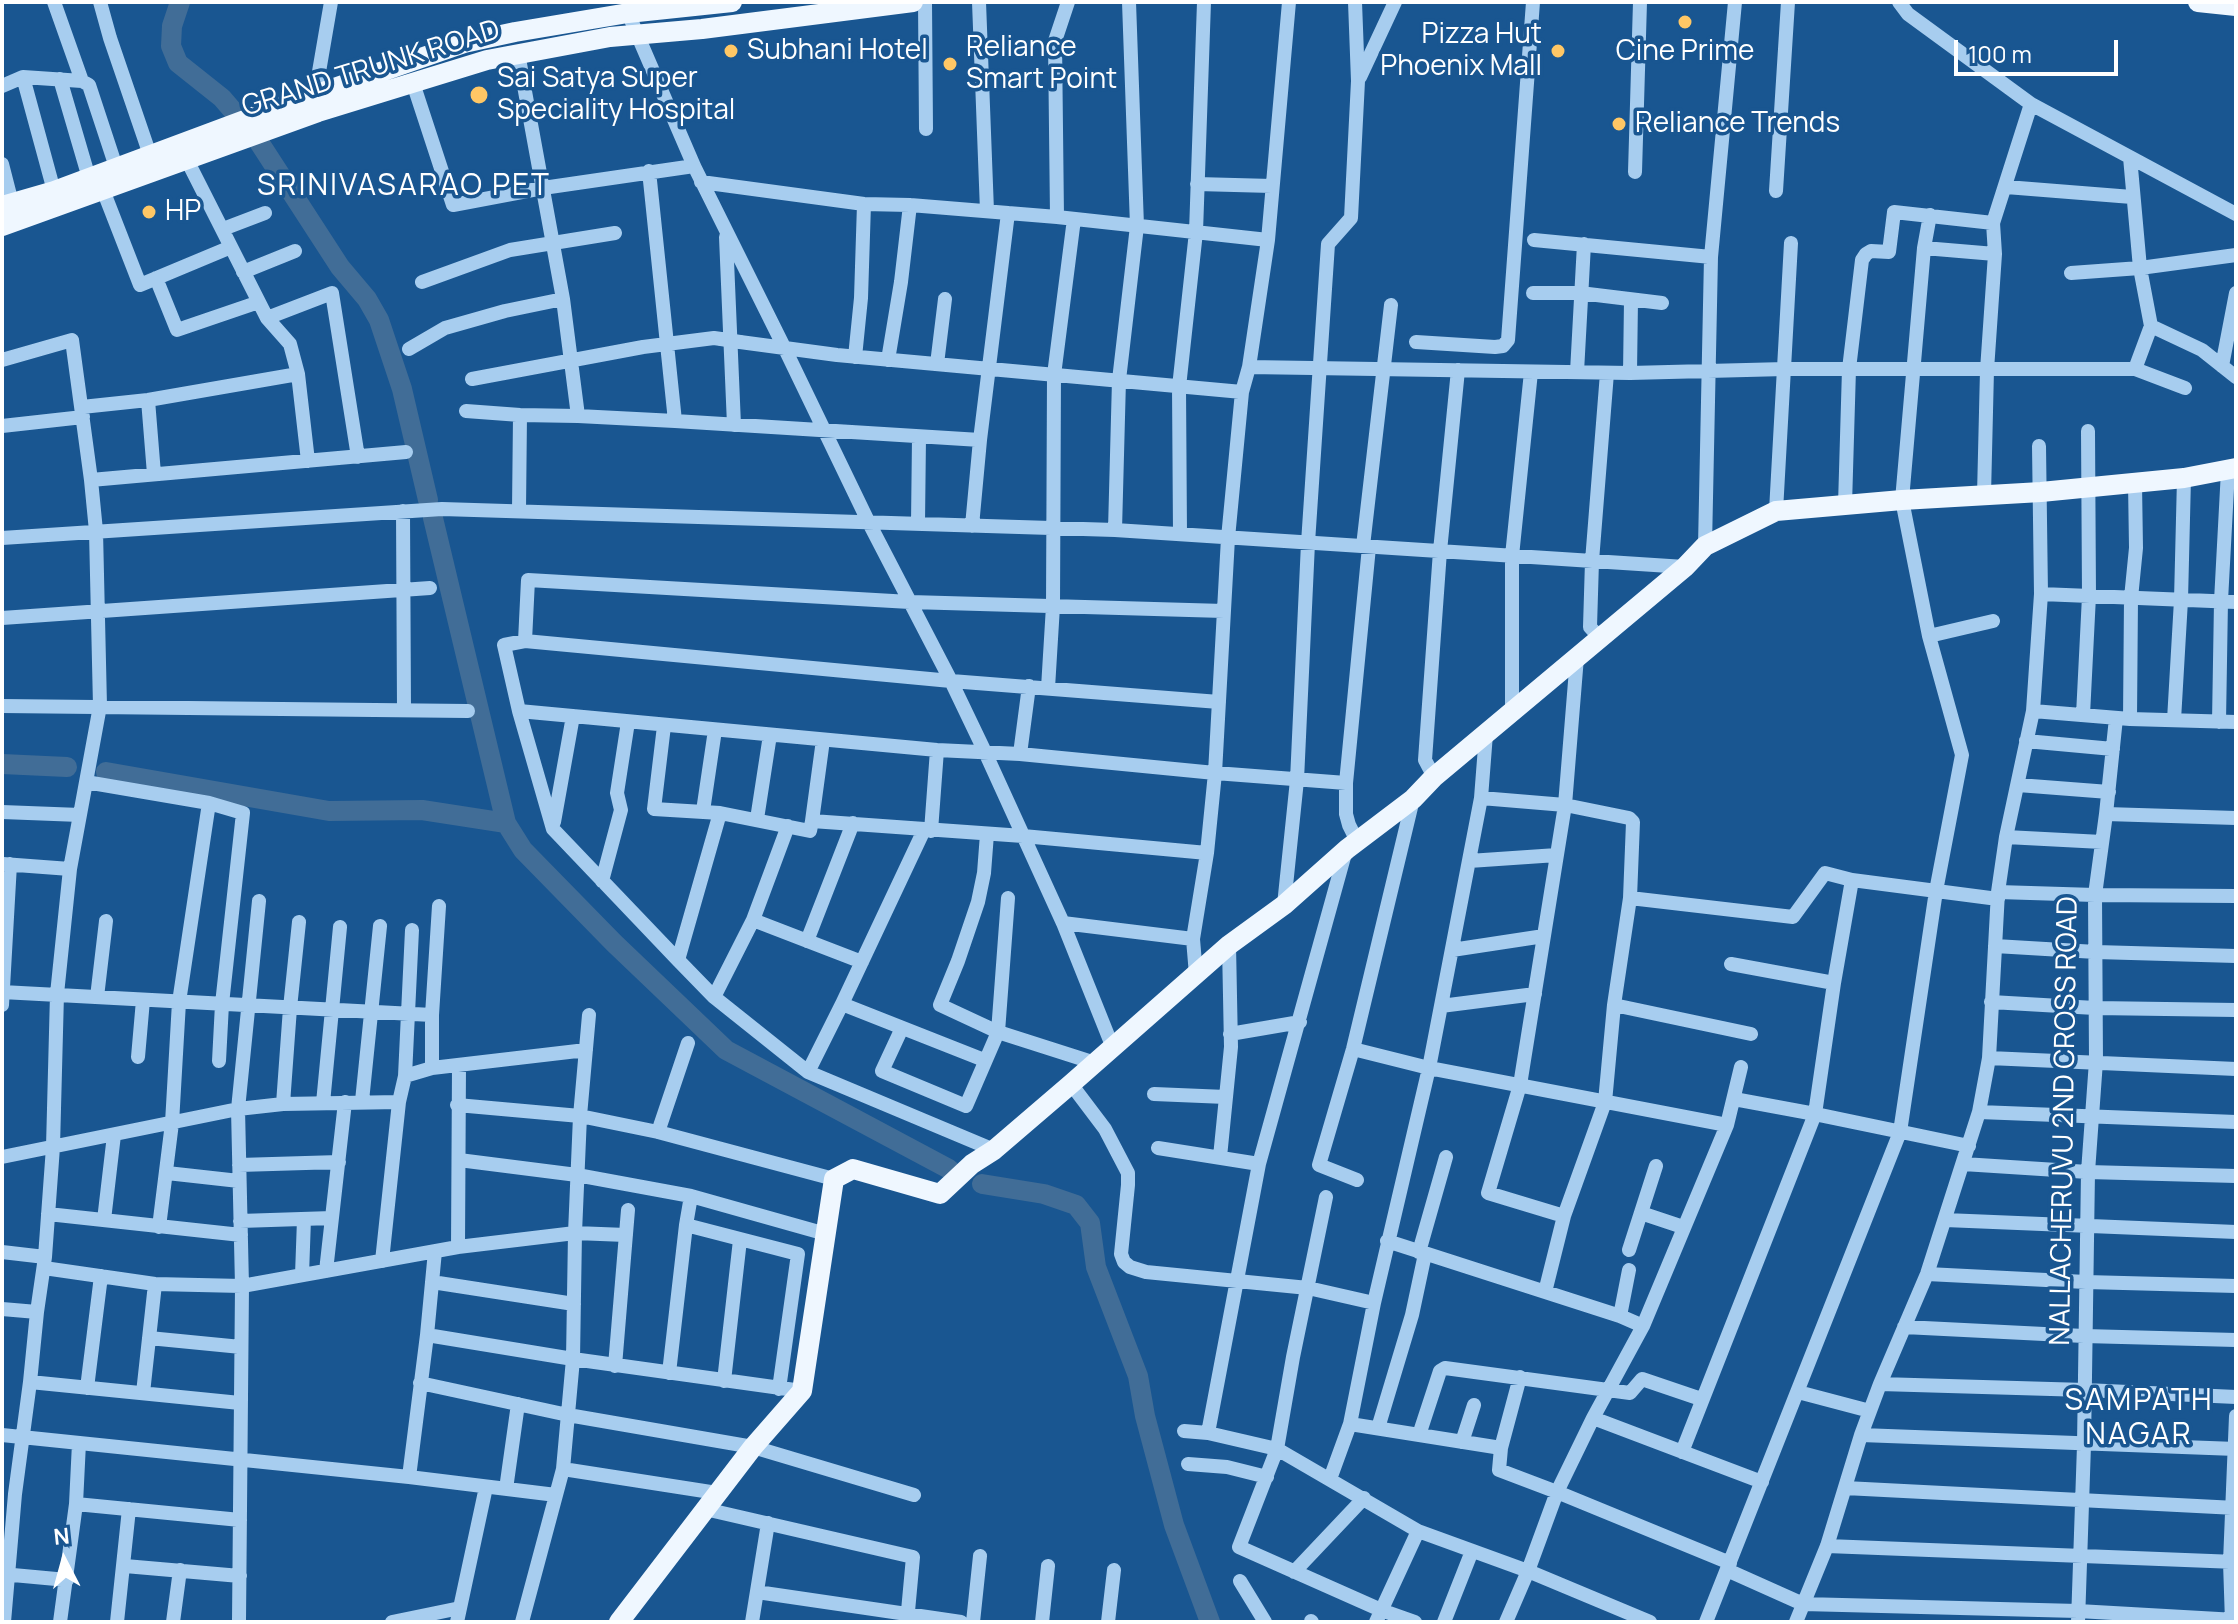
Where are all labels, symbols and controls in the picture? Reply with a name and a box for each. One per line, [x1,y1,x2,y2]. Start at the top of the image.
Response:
marker: Cine Prime [1676,13,1694,31]
street label: GRAND TRUNK ROAD [238,14,504,124]
place label: Pizza Hut Phoenix Mall [1380,18,1542,84]
scale bar [1958,24,2122,74]
place label: Reliance Smart Point [966,31,1117,97]
place label: Subhani Hotel [747,34,928,68]
place label: Cine Prime [1616,35,1754,69]
text: 100 m [1968,37,2032,70]
marker: Subhani Hotel [722,42,740,60]
marker: Pizza Hut Phoenix Mall [1549,42,1567,60]
marker: Reliance Smart Point [941,55,959,73]
place label: Sai Satya Super Speciality Hospital [497,62,735,128]
marker: Sai Satya Super Speciality Hospital [468,84,490,106]
place label: Reliance Trends [1635,107,1840,141]
marker: Reliance Trends [1610,115,1628,133]
district label: SRINIVASARAO PET [257,169,551,205]
place label: HP [165,195,201,229]
marker: HP [140,203,158,221]
street label: NALLACHERUVU 2ND CROSS ROAD [2044,896,2086,1346]
district label: SAMPATH NAGAR [2065,1384,2213,1454]
north arrow [24,1520,104,1600]
text: N [52,1520,71,1552]

